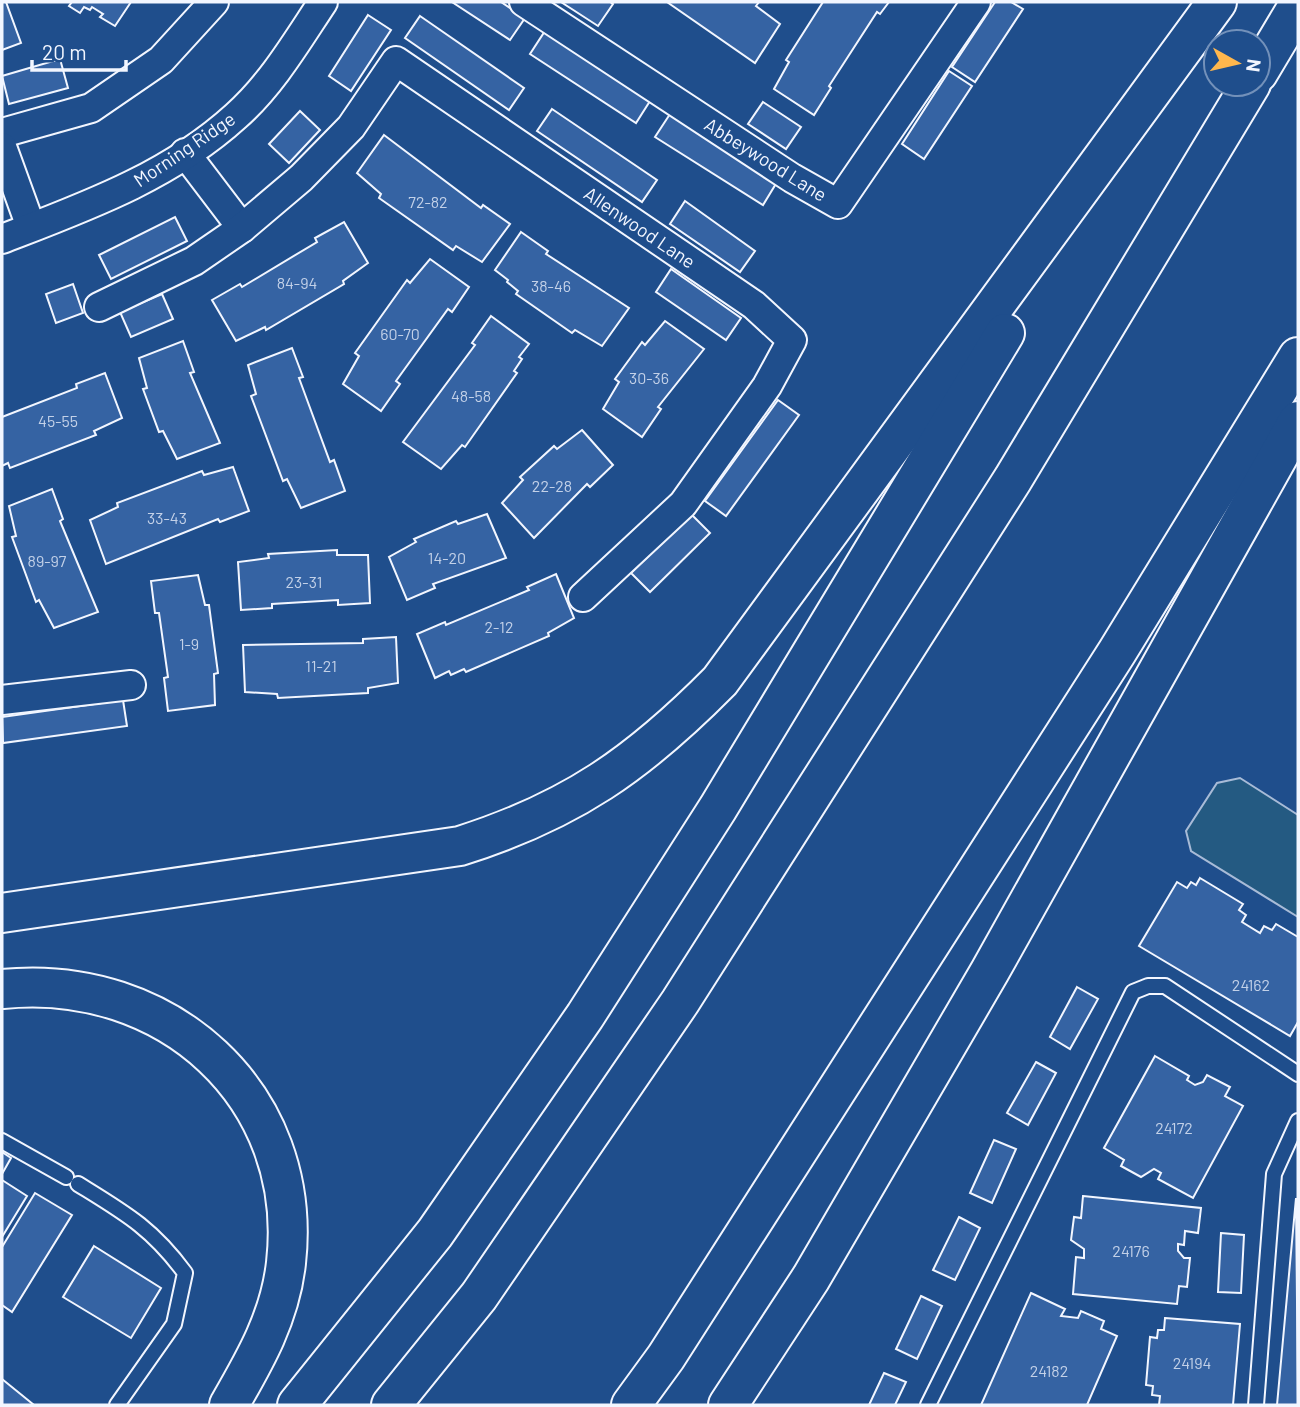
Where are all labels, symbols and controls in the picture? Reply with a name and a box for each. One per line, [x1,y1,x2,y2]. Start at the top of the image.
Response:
scale bar [32,28,126,72]
north arrow [1202,28,1272,98]
text: 20 m [42,39,87,64]
text: N [1242,58,1267,73]
street label: Morning Ridge [129,107,239,191]
street label: Abbeywood Lane [701,112,831,206]
street label: Allenwood Lane [580,181,700,273]
house number: 72-82 [408,192,448,211]
house number: 84-94 [277,273,317,292]
house number: 38-46 [531,276,571,295]
house number: 60-70 [380,324,420,343]
house number: 30-36 [629,368,669,387]
house number: 48-58 [451,386,491,405]
house number: 45-55 [38,411,78,430]
house number: 22-28 [532,476,572,495]
house number: 33-43 [147,508,187,527]
house number: 14-20 [428,548,466,567]
house number: 89-97 [28,551,67,570]
house number: 23-31 [286,572,322,591]
house number: 2-12 [484,617,514,636]
house number: 1-9 [179,634,199,653]
house number: 11-21 [305,656,337,675]
house number: 24162 [1232,975,1270,994]
house number: 24172 [1155,1118,1193,1137]
house number: 24176 [1112,1241,1150,1260]
house number: 24194 [1173,1353,1211,1372]
house number: 24182 [1030,1361,1068,1380]

